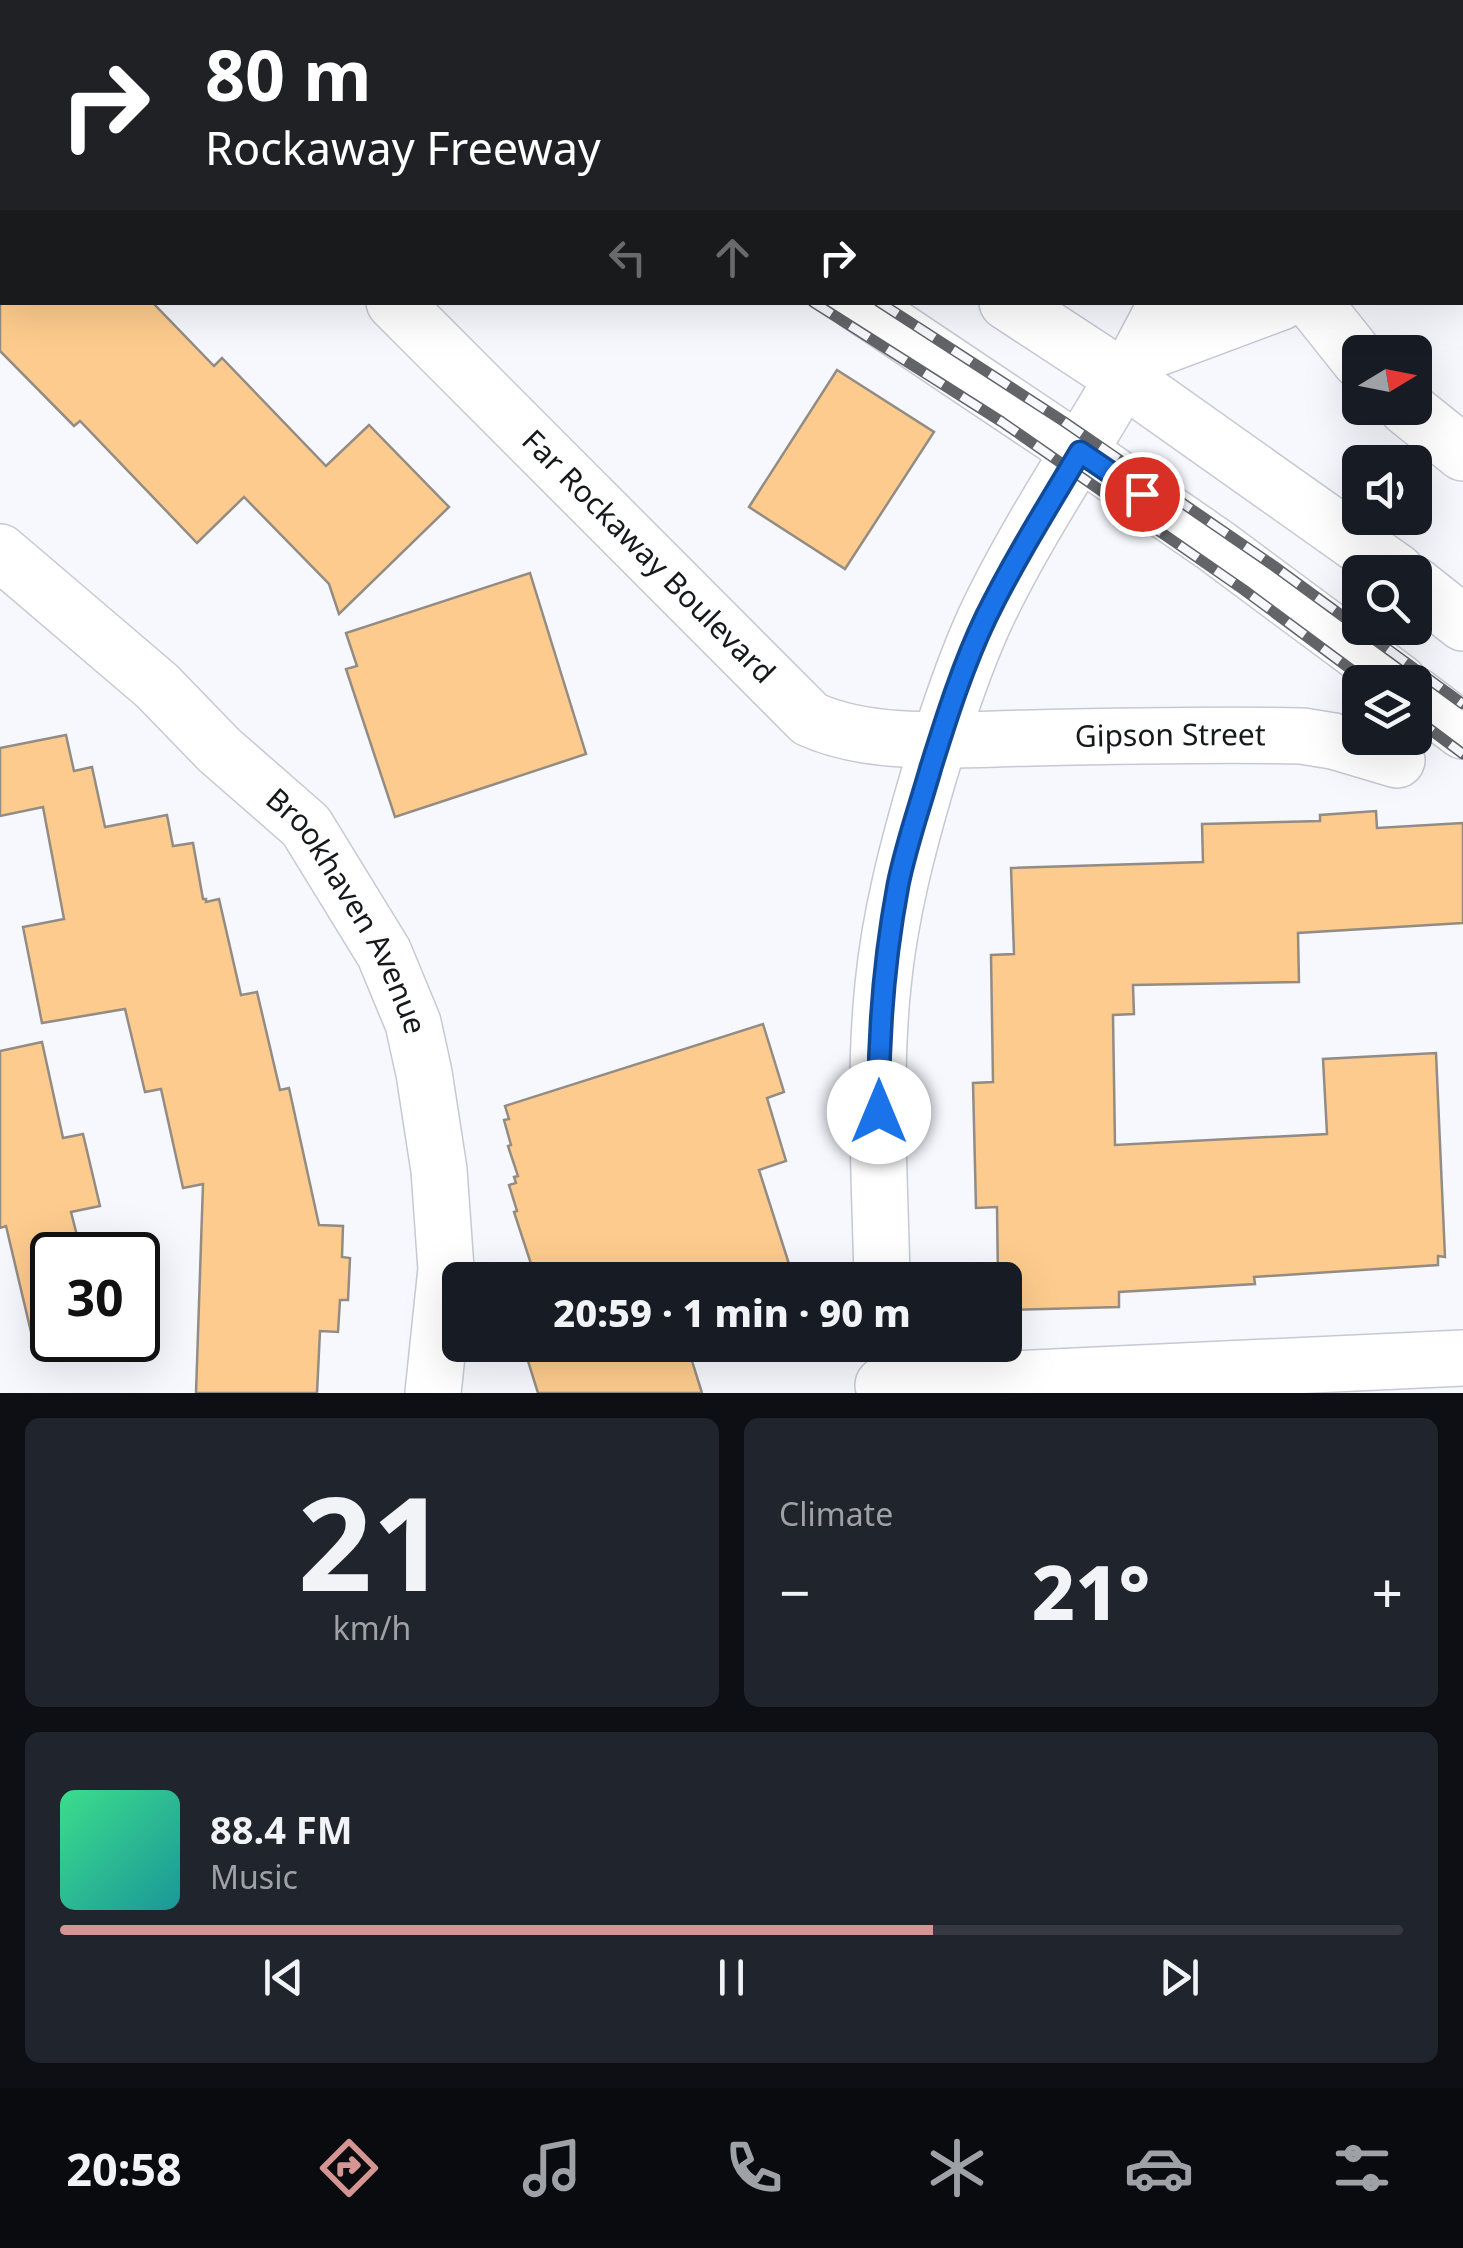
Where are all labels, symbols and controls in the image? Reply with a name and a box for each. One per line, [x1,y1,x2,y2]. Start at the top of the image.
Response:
text: 80 m [205,26,372,122]
icon: right [40,40,170,170]
text: Rockaway Freeway [205,117,601,178]
icon: left [600,230,655,285]
icon: ahead [705,230,760,285]
icon: right [810,230,865,285]
north arrow [1342,335,1432,425]
map controls [1342,335,1432,755]
street label: Far Rockaway Boulevard [514,420,785,692]
button: sound [1342,445,1432,535]
pin [1100,452,1185,537]
icon: arrive [1115,467,1170,522]
button: search [1342,555,1432,645]
button: layers [1342,665,1432,755]
street label: Gipson Street [1074,713,1266,756]
street label: Brookhaven Avenue [258,778,437,1037]
position arrow [827,1060,931,1164]
speed limit sign: 30 [30,1232,160,1362]
text: 20:59 · 1 min · 90 m [553,1286,911,1338]
text: 21 [298,1452,446,1629]
text: Climate [779,1492,893,1535]
text: 21° [1032,1540,1150,1642]
text: − [779,1554,810,1629]
text: + [1372,1554,1403,1629]
text: km/h [333,1606,411,1649]
text: 88.4 FM [210,1803,352,1855]
text: Music [210,1855,298,1898]
icon: previous [256,1950,311,2005]
icon: pause [704,1950,759,2005]
icon: next [1152,1950,1207,2005]
icon: directions [314,2133,384,2203]
icon: music [517,2133,587,2203]
icon: phone [719,2133,789,2203]
icon: climate [922,2133,992,2203]
icon: car [1124,2133,1194,2203]
icon: filters [1327,2133,1397,2203]
text: 20:58 [66,2138,182,2199]

